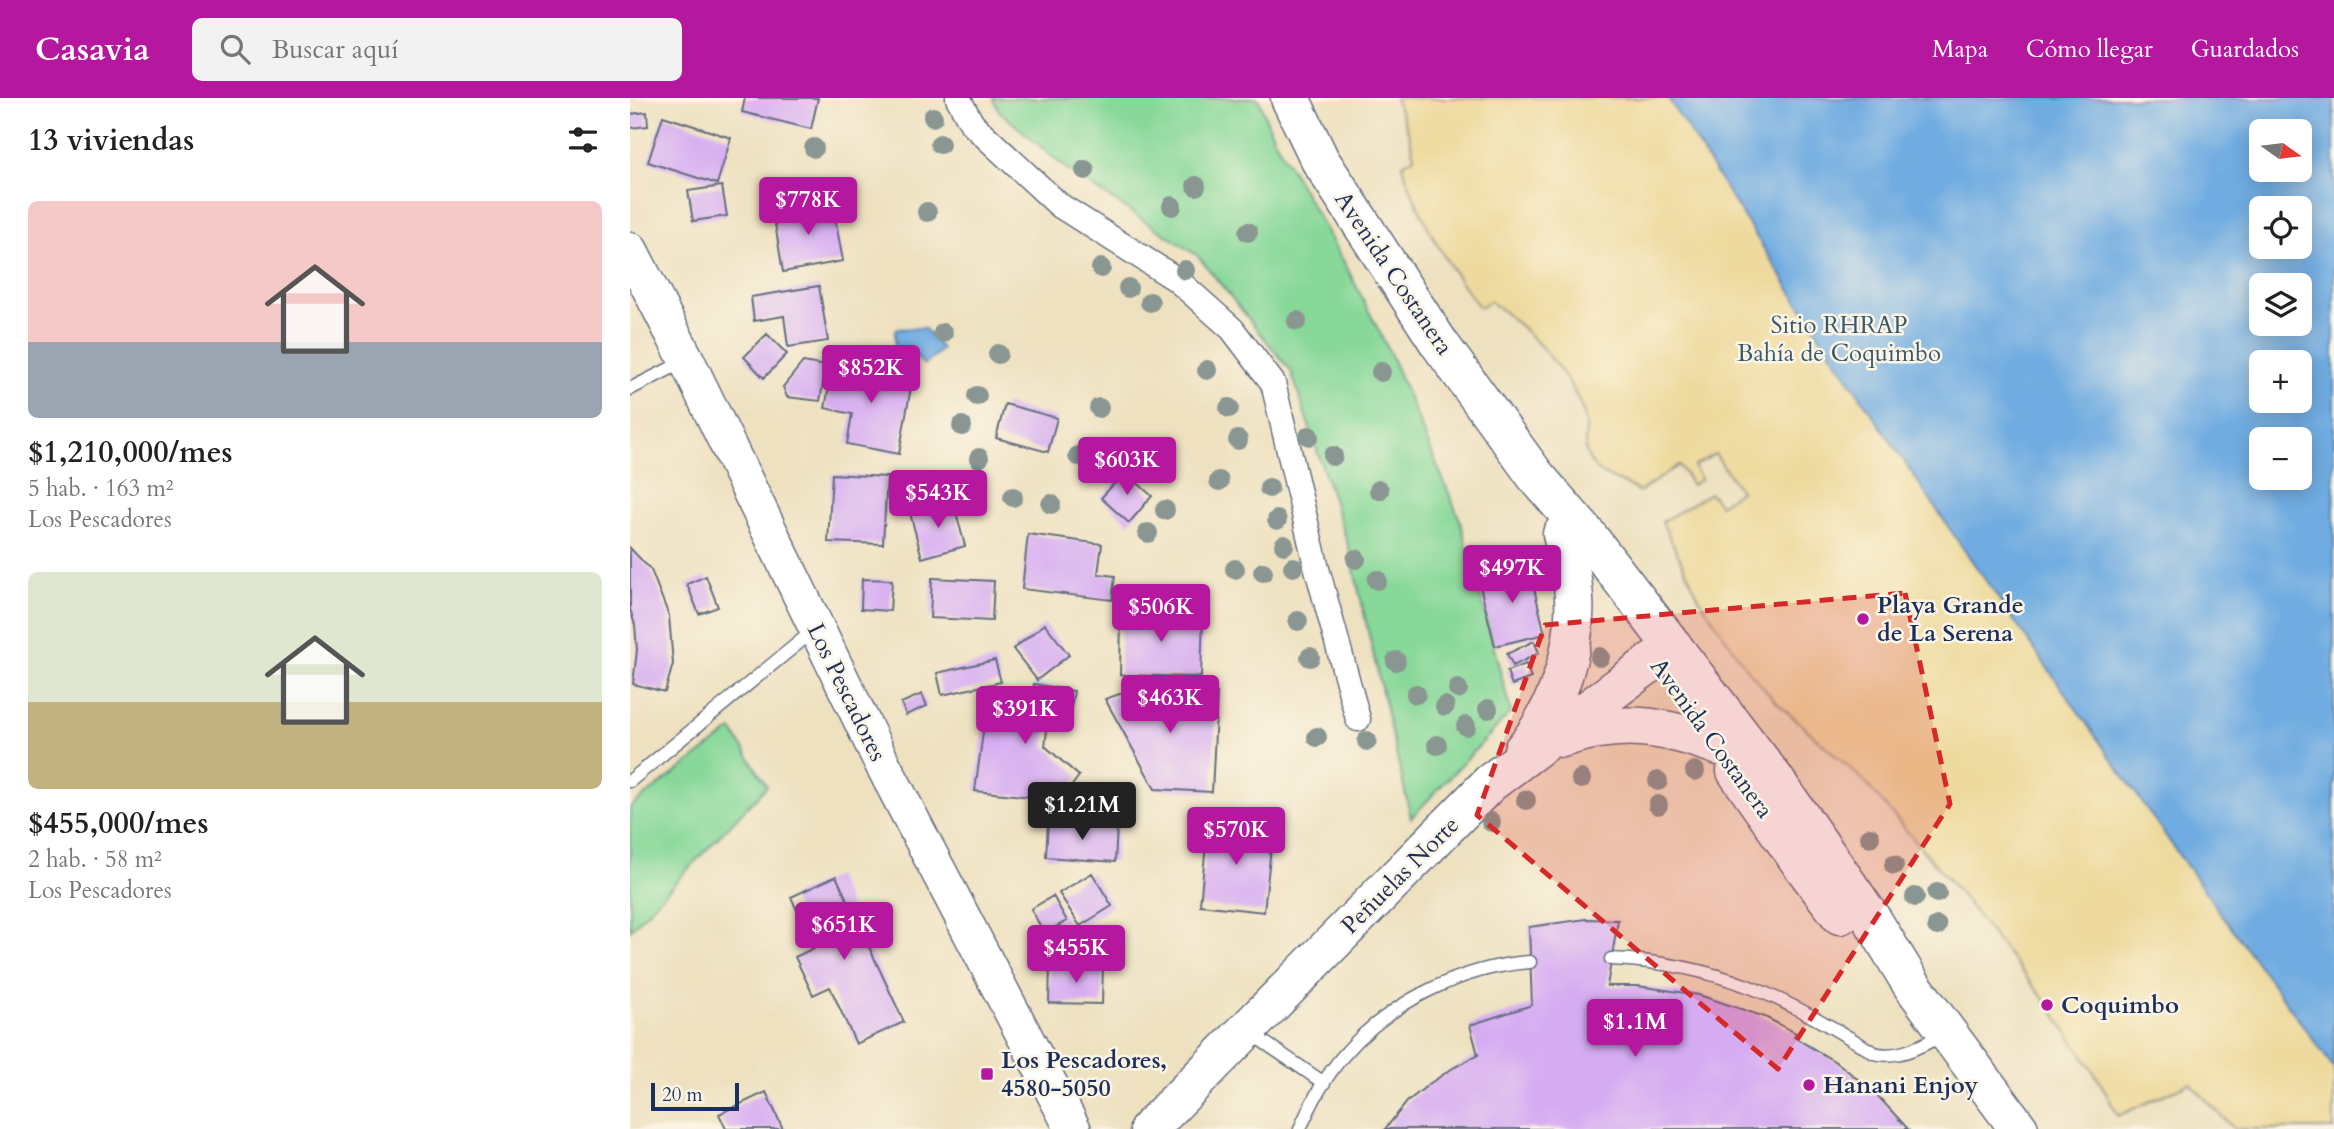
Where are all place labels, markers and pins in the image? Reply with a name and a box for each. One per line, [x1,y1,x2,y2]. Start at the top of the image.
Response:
pin: $778K [759,178,857,237]
pin: $852K [822,345,920,405]
pin: $603K [1078,438,1176,497]
pin: $543K [889,470,987,530]
pin: $497K [1463,546,1561,605]
pin: $506K [1112,584,1210,644]
place label: Playa Grande de La Serena [1877,589,2024,650]
marker: Playa Grande de La Serena [1855,611,1871,627]
pin: $463K [1121,676,1219,735]
pin: $391K [976,686,1074,746]
pin: $1.21M [1025,782,1139,842]
pin: $570K [1187,808,1285,867]
pin: $651K [795,902,893,962]
pin: $455K [1027,926,1125,985]
place label: Coquimbo [2061,989,2179,1022]
marker: Coquimbo [2039,997,2055,1013]
pin: $1.1M [1586,1000,1684,1059]
place label: Los Pescadores, 4580-5050 [1001,1044,1167,1105]
marker: Los Pescadores, 4580-5050 [979,1066,995,1082]
place label: Hanani Enjoy [1823,1069,1978,1102]
marker: Hanani Enjoy [1801,1077,1817,1093]

